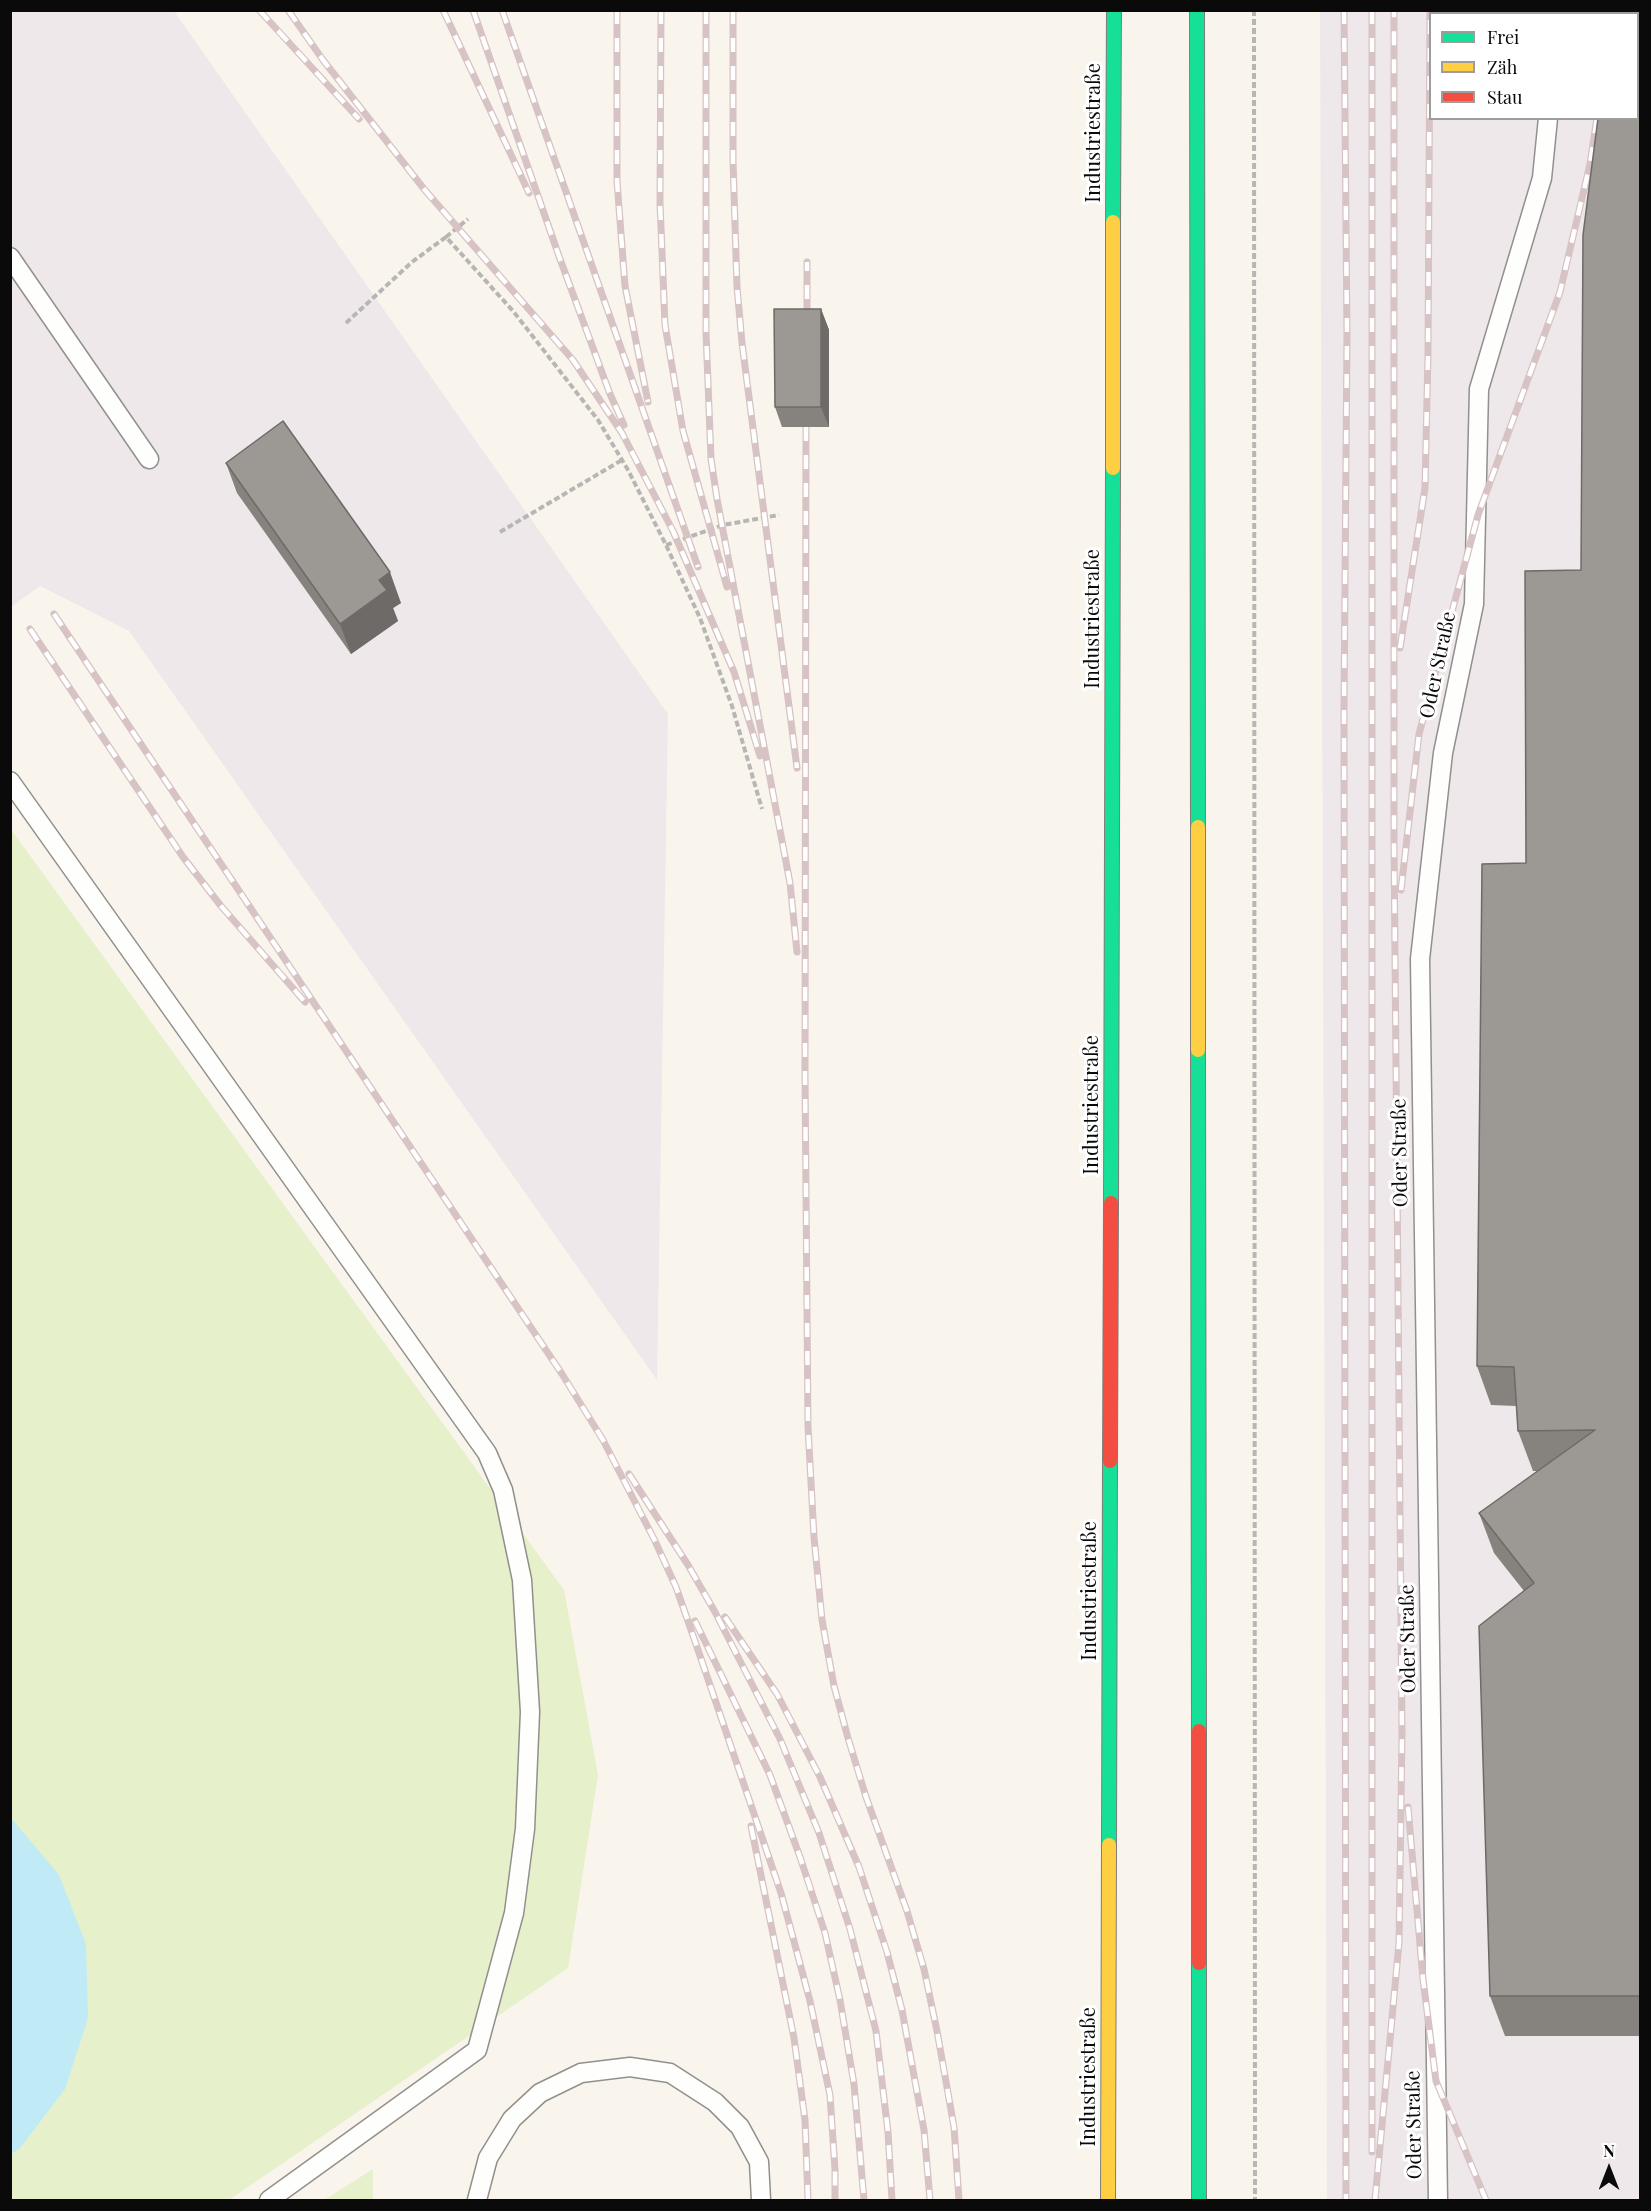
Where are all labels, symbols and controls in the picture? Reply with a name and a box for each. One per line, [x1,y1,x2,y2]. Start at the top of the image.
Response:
legend [1429,12,1639,120]
text: Frei [1487,25,1519,49]
text: Zäh [1487,55,1517,79]
street label: Industriestraße [1082,63,1106,203]
text: Stau [1487,85,1523,109]
street label: Industriestraße [1081,549,1105,689]
street label: Oder Straße [1415,609,1461,721]
street label: Industriestraße [1080,1035,1104,1175]
street label: Oder Straße [1387,1098,1413,1208]
street label: Industriestraße [1078,1521,1102,1661]
street label: Oder Straße [1395,1584,1421,1694]
street label: Industriestraße [1077,2007,1101,2147]
street label: Oder Straße [1401,2070,1427,2180]
north arrow [1579,2139,1639,2199]
text: N [1603,2140,1615,2161]

